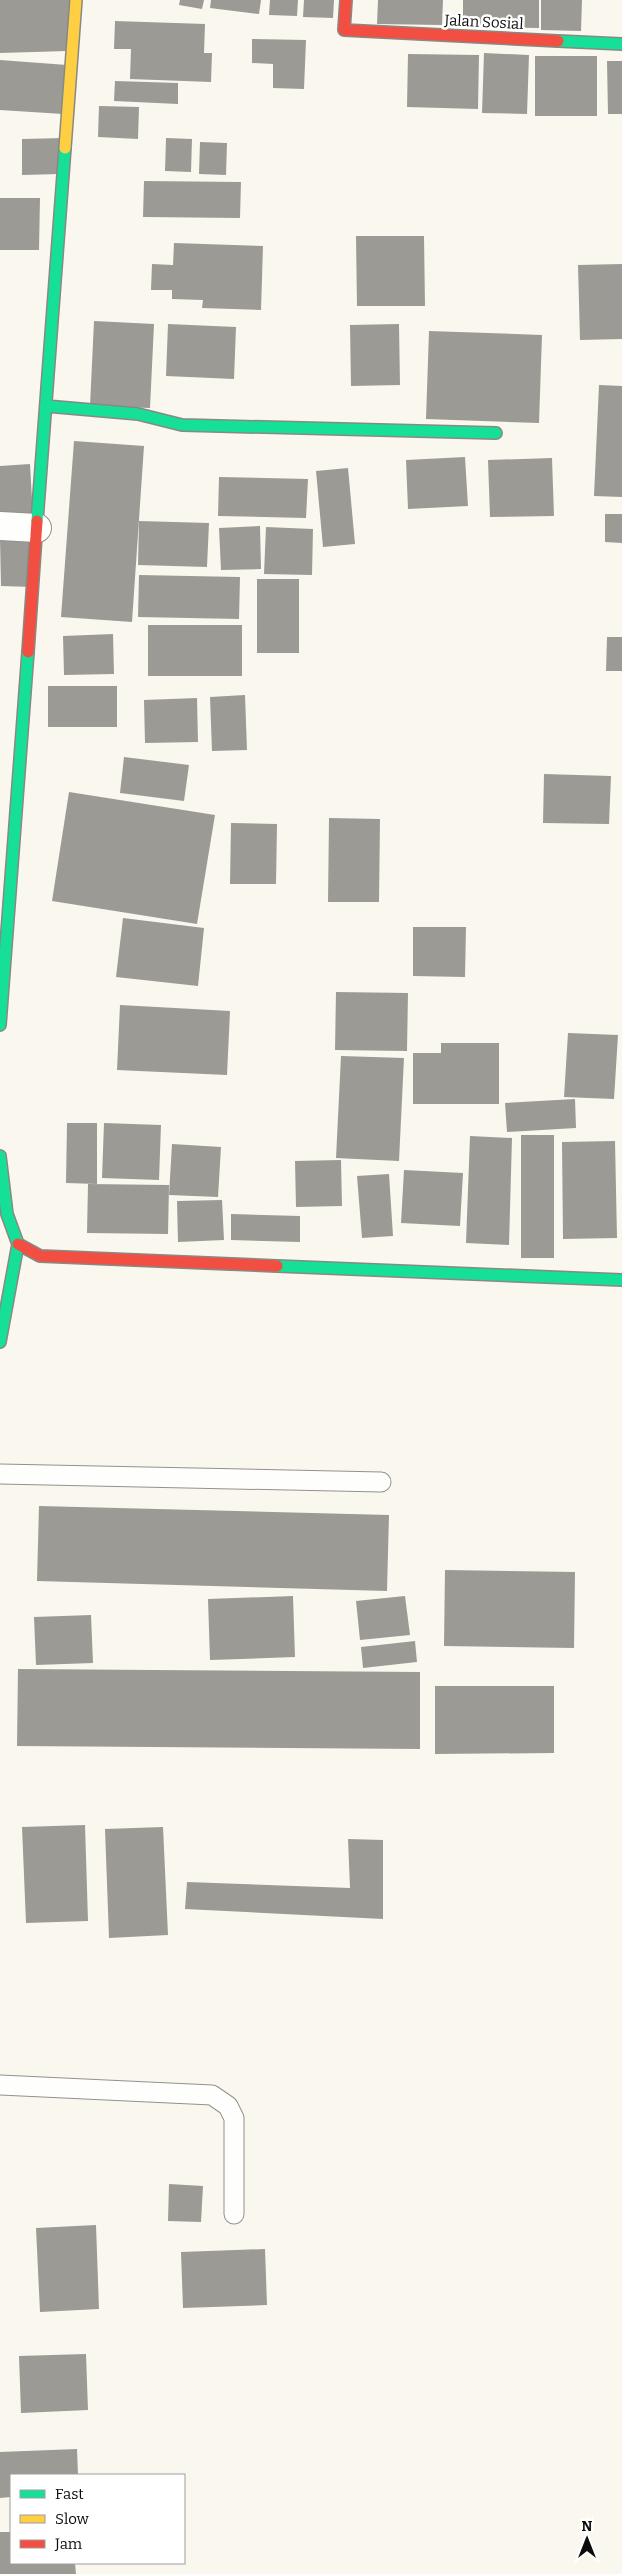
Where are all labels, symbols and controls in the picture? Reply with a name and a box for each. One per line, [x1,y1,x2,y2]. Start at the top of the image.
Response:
street label: Jalan Sosial [443,11,524,33]
legend [10,2474,185,2564]
text: Fast [55,2485,84,2503]
text: Slow [55,2510,90,2528]
north arrow [562,2514,612,2564]
text: N [582,2518,593,2535]
text: Jam [54,2535,83,2553]

